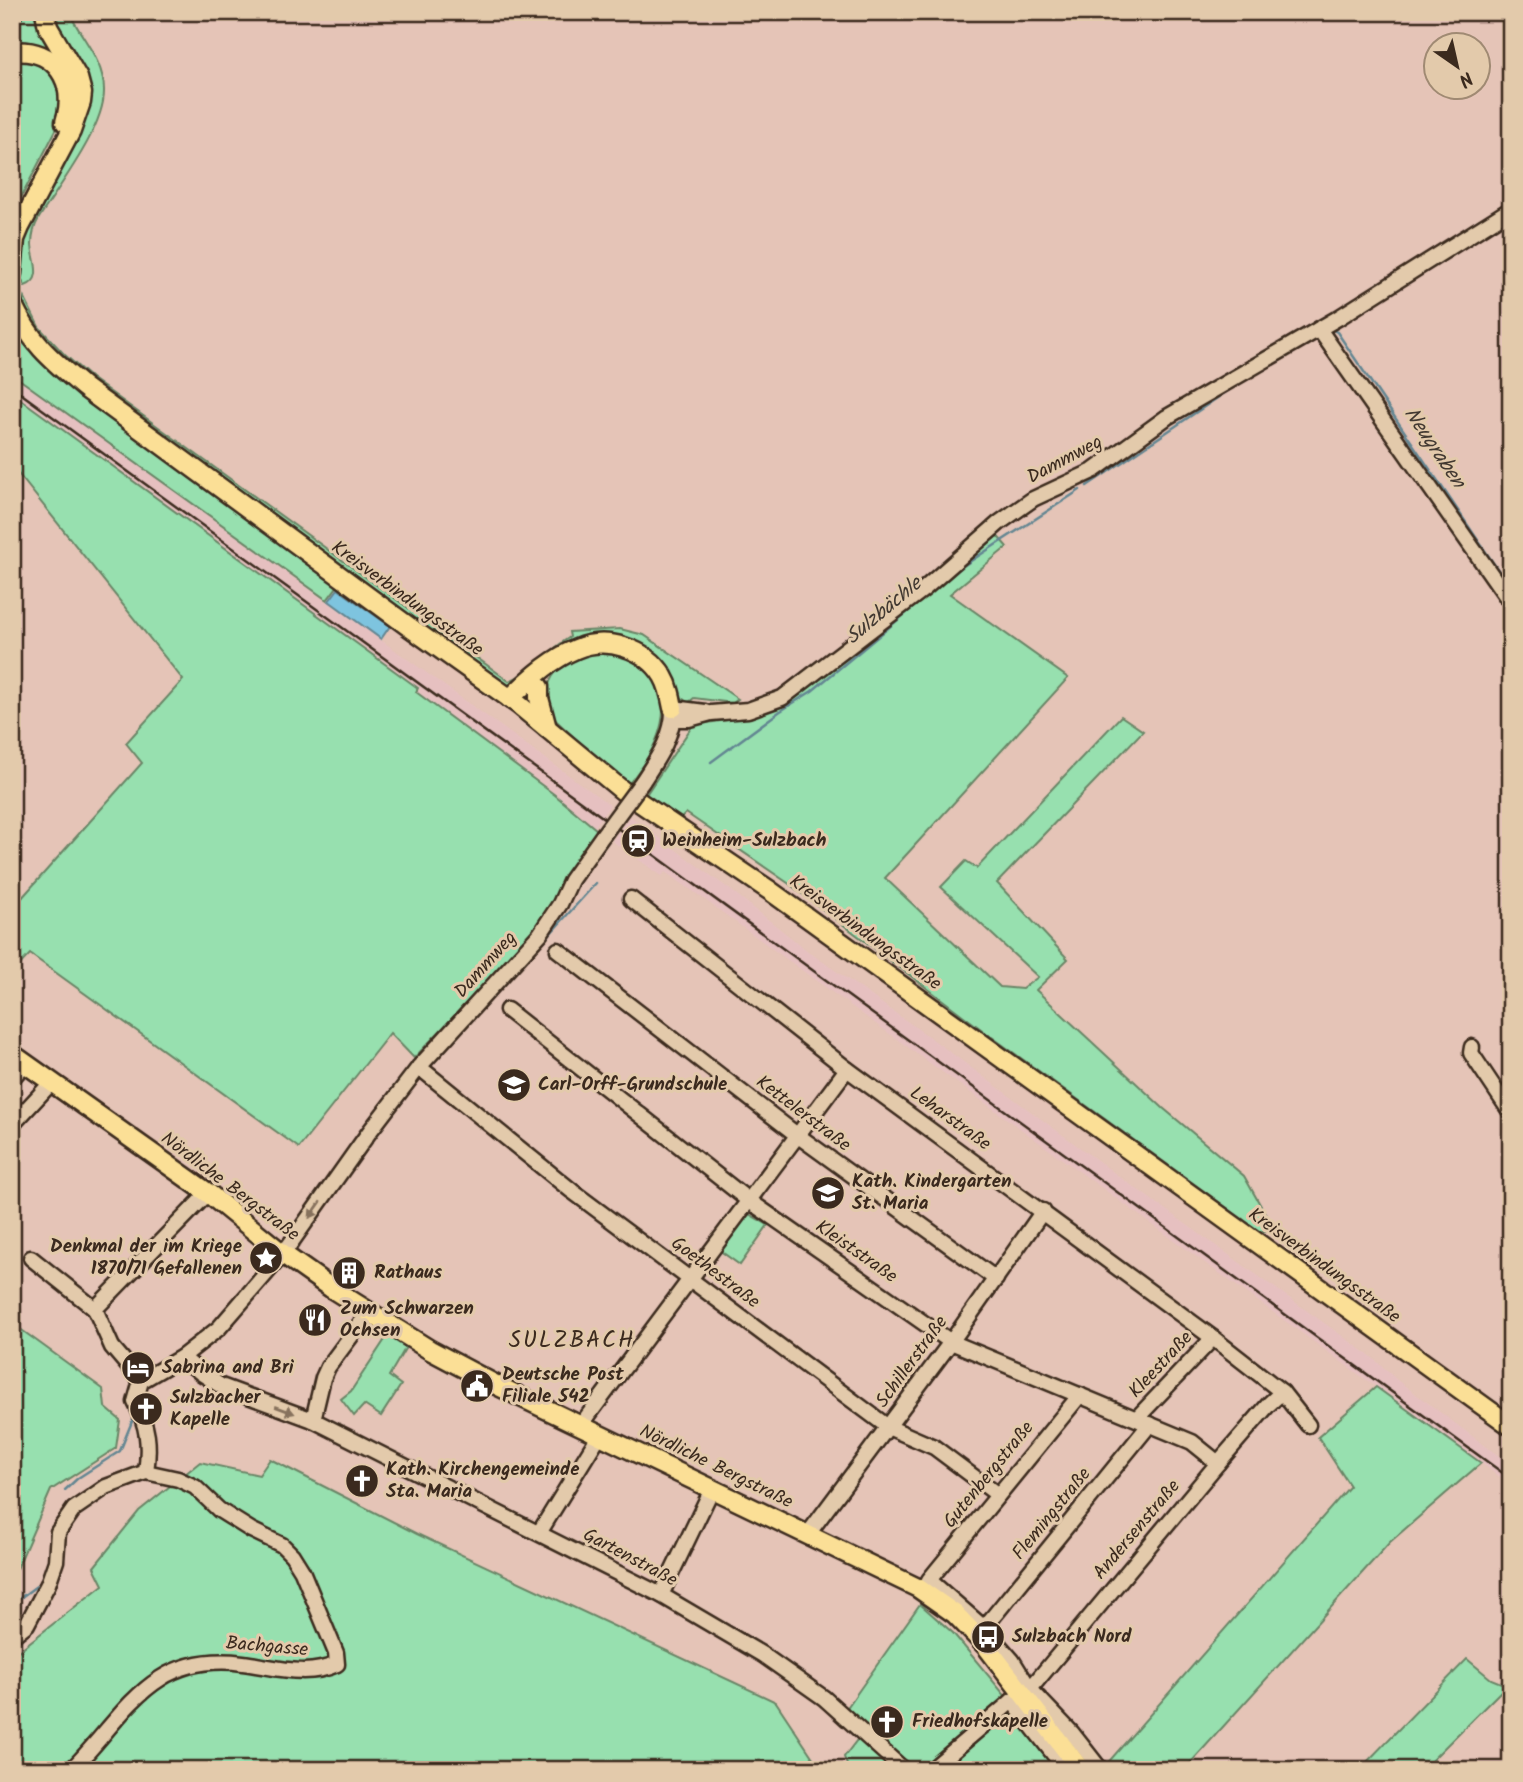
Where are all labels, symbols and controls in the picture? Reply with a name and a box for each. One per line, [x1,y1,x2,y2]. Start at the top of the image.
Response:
north arrow [1422,32,1492,102]
text: N [1452,63,1479,94]
water label: Neugraben [1395,401,1474,497]
street label: Dammweg [1022,428,1108,492]
street label: Kreisverbindungsstraße [324,533,490,665]
water label: Sulzbächle [838,567,932,653]
station icon: Weinheim-Sulzbach [619,822,657,860]
place label: Weinheim-Sulzbach [662,826,827,856]
street label: Kreisverbindungsstraße [782,867,948,999]
street label: Dammweg [447,925,525,1005]
school or university icon: Carl-Orff-Grundschule [495,1066,533,1104]
street label: Kettelerstraße [749,1068,857,1160]
place label: Carl-Orff-Grundschule [538,1070,727,1100]
street label: Leharstraße [903,1079,997,1159]
street label: Nördliche Bergstraße [154,1125,306,1250]
place label: Kath. Kindergarten St. Maria [852,1167,1012,1219]
school or university icon: Kath. Kindergarten St. Maria [809,1174,847,1212]
street label: Kreisverbindungsstraße [1241,1200,1407,1332]
one-way arrow [308,1201,322,1219]
street label: Kleiststraße [809,1213,904,1292]
street label: Goethestraße [664,1229,766,1317]
place label: Denkmal der im Kriege 1870/71 Gefallenen [50,1232,242,1284]
place icon: Denkmal der im Kriege 1870/71 Gefallenen [247,1239,285,1277]
building icon: Rathaus [330,1254,368,1292]
place label: Rathaus [374,1258,442,1288]
place label: Zum Schwarzen Ochsen [340,1294,474,1346]
restaurant icon: Zum Schwarzen Ochsen [296,1301,334,1339]
street label: Schillerstraße [868,1309,956,1414]
district label: SULZBACH [509,1323,635,1359]
street label: Kleestraße [1122,1324,1201,1406]
hotel icon: Sabrina and Bri [119,1349,157,1387]
place label: Sabrina and Bri [162,1353,295,1383]
place label: Deutsche Post Filiale 542 [502,1360,624,1412]
public building icon: Deutsche Post Filiale 542 [458,1367,496,1405]
place label: Sulzbacher Kapelle [170,1383,262,1435]
church icon: Sulzbacher Kapelle [127,1390,165,1428]
one-way arrow [275,1405,296,1416]
street label: Gutenbergstraße [936,1414,1042,1535]
street label: Nördliche Bergstraße [634,1417,798,1517]
place label: Kath. Kirchengemeinde Sta. Maria [386,1455,579,1507]
street label: Flemingstraße [1005,1461,1099,1567]
church icon: Kath. Kirchengemeinde Sta. Maria [343,1462,381,1500]
street label: Andersenstraße [1086,1473,1188,1587]
street label: Gartenstraße [577,1521,683,1596]
bus stop icon: Sulzbach Nord [969,1618,1007,1656]
place label: Sulzbach Nord [1012,1622,1132,1652]
street label: Bachgasse [225,1628,310,1666]
church icon: Friedhofskapelle [868,1703,906,1741]
place label: Friedhofskapelle [912,1707,1048,1737]

